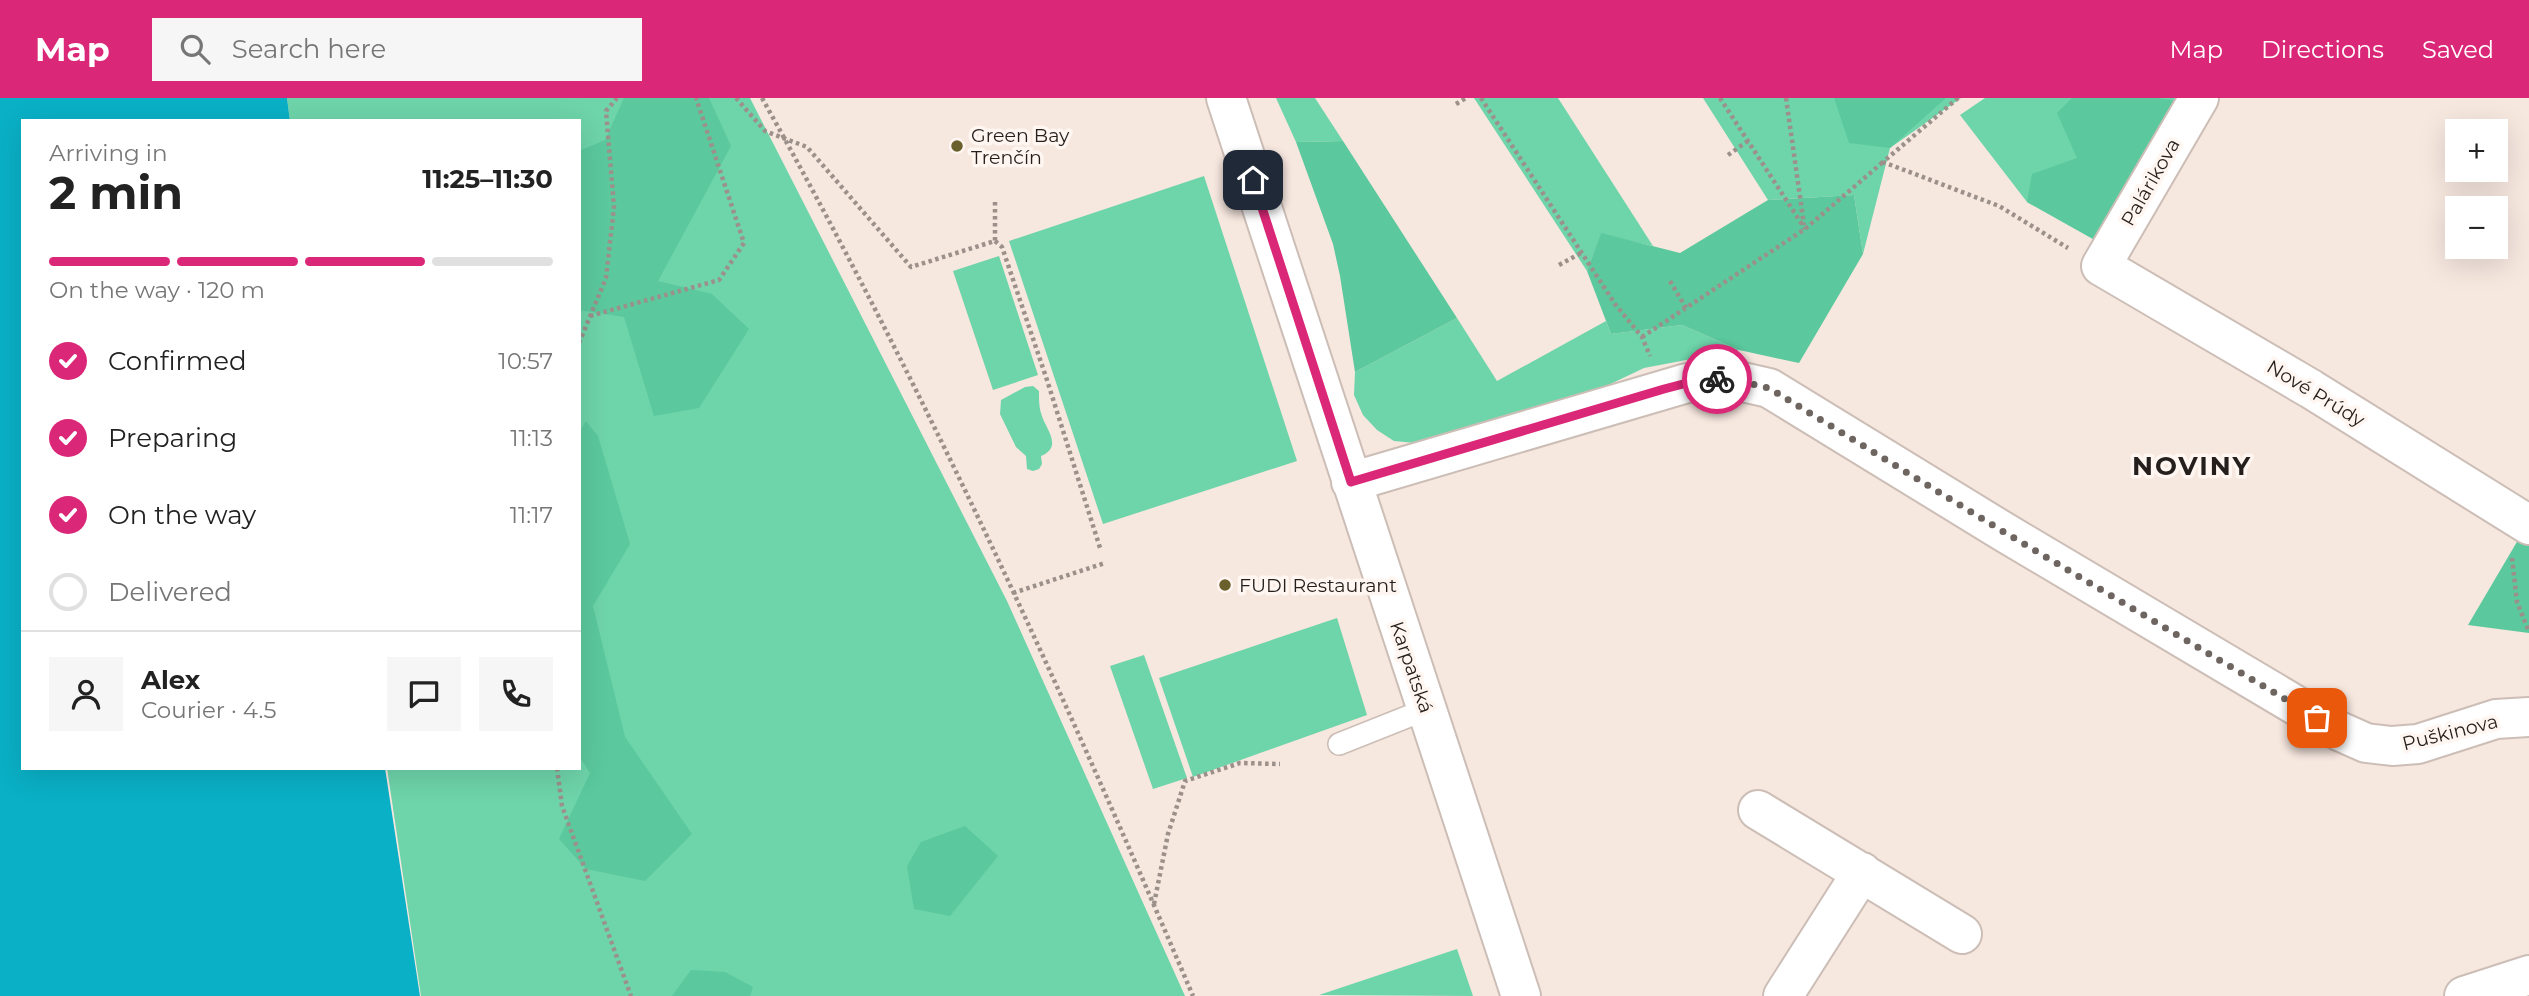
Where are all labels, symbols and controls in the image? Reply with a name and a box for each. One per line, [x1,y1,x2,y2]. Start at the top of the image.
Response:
search box [152,18,642,81]
text: Map [35,29,110,69]
icon: search [176,30,214,68]
text: Search here [232,33,386,65]
text: Map [2170,35,2223,64]
text: Directions [2261,35,2384,64]
text: Saved [2422,35,2494,64]
map controls [2445,119,2508,259]
button: + [2445,119,2508,182]
place label: Green Bay Trenčín [971,124,1070,169]
street label: Palárikova [2116,134,2185,230]
marker: Green Bay Trenčín [949,138,965,154]
text: Arriving in [49,139,168,167]
pin [1223,150,1283,210]
icon: home [1234,161,1272,199]
text: 11:25–11:30 [422,163,553,195]
text: 2 min [49,164,183,221]
button: − [2445,196,2508,259]
text: On the way · 120 m [49,276,265,304]
icon: check [49,342,87,380]
courier [1682,344,1752,414]
text: Confirmed [108,345,247,377]
text: 10:57 [498,347,553,375]
street label: Nové Prúdy [2263,355,2370,432]
icon: bike [1698,360,1736,398]
icon: check [49,419,87,457]
text: Preparing [108,422,237,454]
text: 11:13 [510,424,553,452]
district label: NOVINY [2132,450,2252,482]
icon: check [49,496,87,534]
text: On the way [108,499,256,531]
text: 11:17 [510,501,553,529]
place label: FUDI Restaurant [1239,574,1397,597]
text: Delivered [108,576,232,608]
marker: FUDI Restaurant [1217,577,1233,593]
street label: Karpatská [1385,618,1438,716]
button: person [49,657,123,731]
button: chat [387,657,461,731]
button: phone [479,657,553,731]
text: Alex [141,664,200,696]
pin [2287,688,2347,748]
text: Courier · 4.5 [141,696,276,724]
icon: bag [2298,699,2336,737]
street label: Puškinova [2400,710,2500,755]

